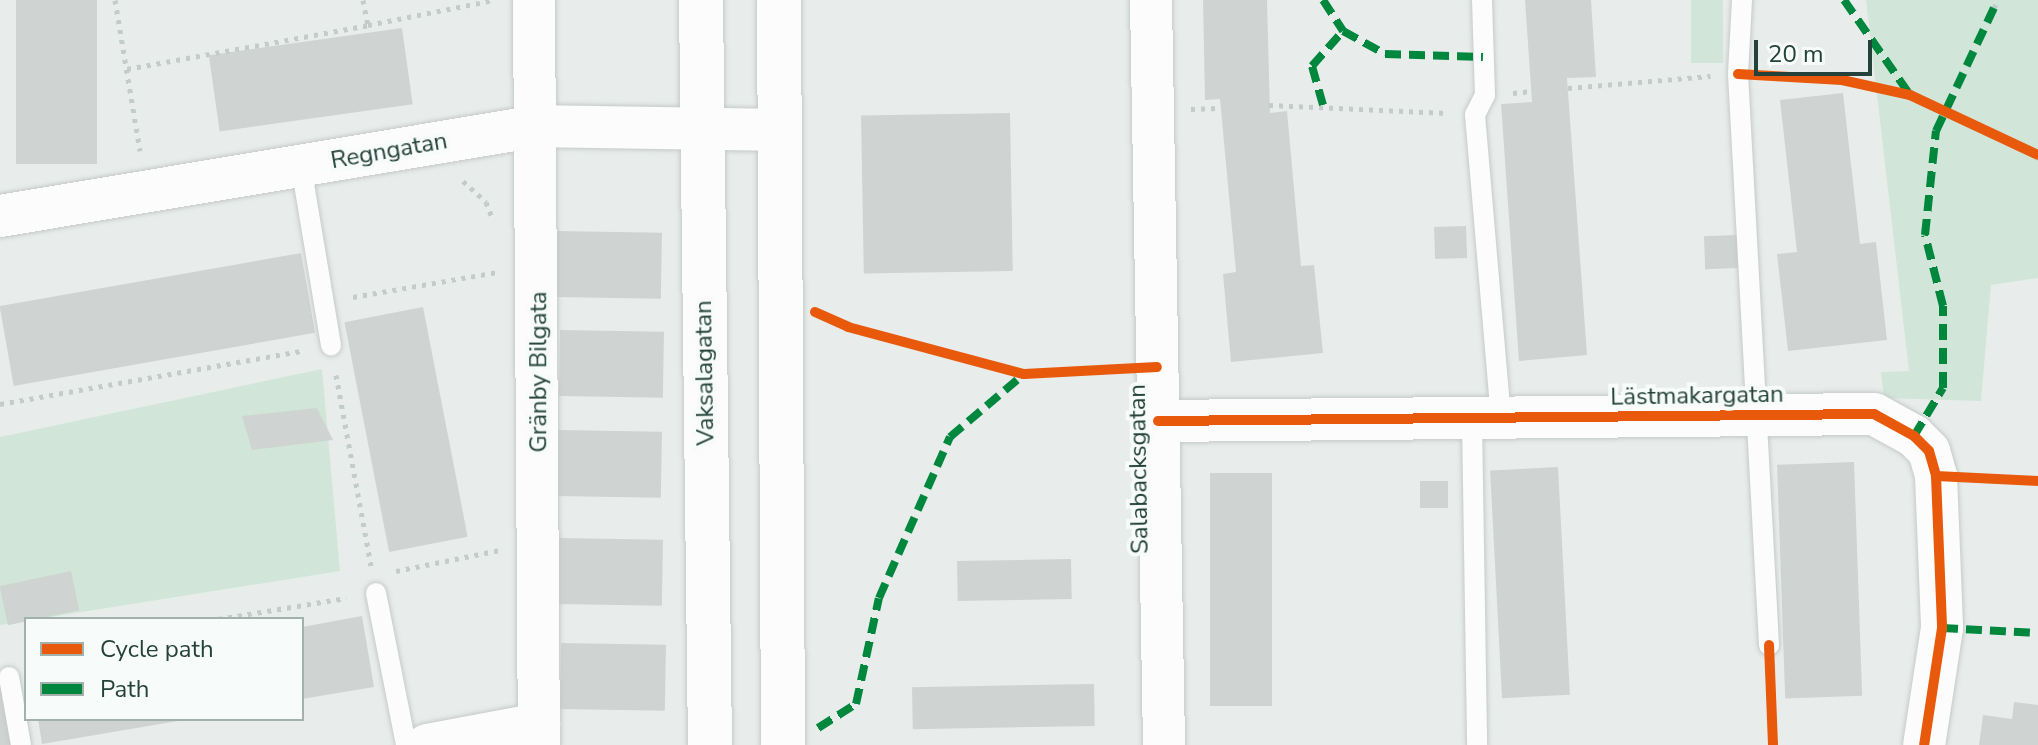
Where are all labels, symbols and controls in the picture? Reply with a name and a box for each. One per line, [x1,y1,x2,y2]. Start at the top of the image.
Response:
scale bar [1758,24,1876,74]
text: 20 m [1768,38,1824,70]
street label: Regngatan [329,127,449,175]
street label: Gränby Bilgata [525,291,553,453]
street label: Vaksalagatan [689,300,721,446]
street label: Lästmakargatan [1610,380,1784,412]
street label: Salabacksgatan [1123,384,1155,554]
legend [24,617,304,721]
text: Cycle path [100,633,214,665]
text: Path [100,673,149,705]

